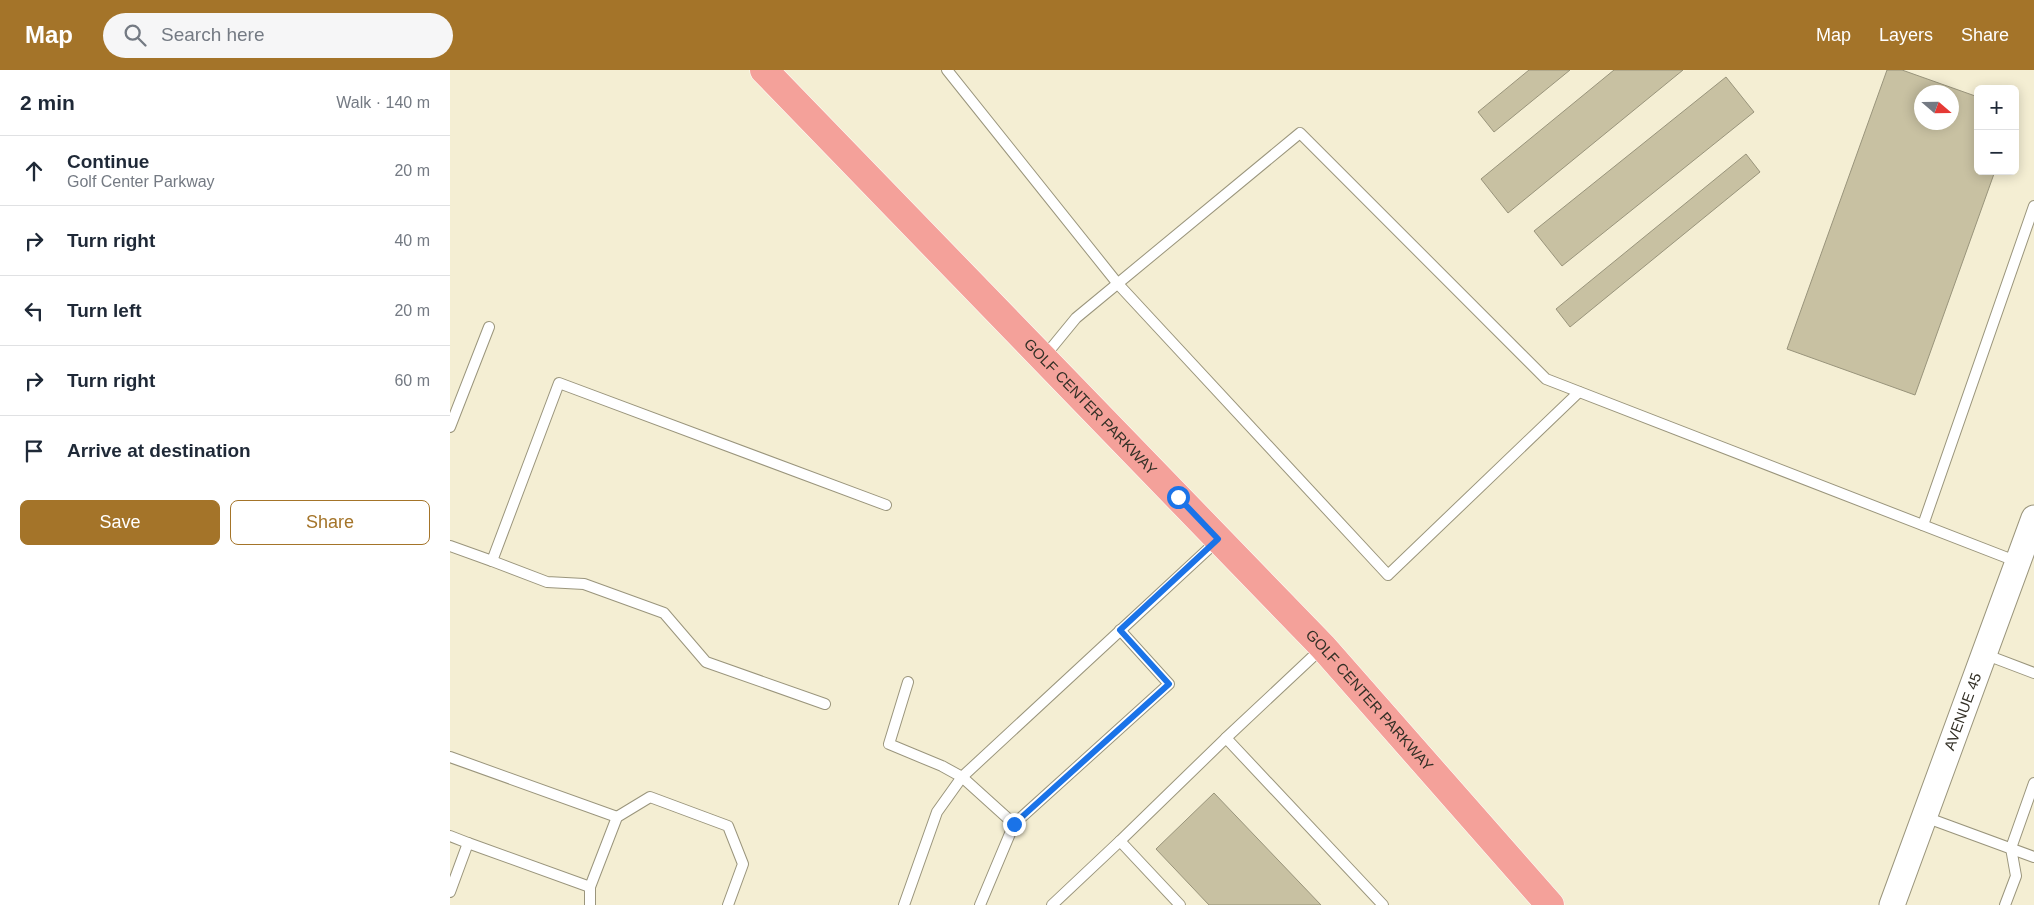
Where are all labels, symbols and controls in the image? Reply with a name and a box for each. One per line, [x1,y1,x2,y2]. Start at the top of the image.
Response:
search box [103,13,453,58]
text: Map [25,21,73,48]
icon: search [121,21,149,49]
text: Search here [161,24,265,45]
text: Map [1816,25,1851,45]
text: Layers [1879,25,1933,45]
text: Share [1961,25,2009,45]
north arrow [1914,85,1959,130]
map controls [1974,85,2019,175]
button: + [1974,85,2019,130]
text: 2 min [20,91,75,114]
text: Walk · 140 m [336,94,430,111]
button: − [1974,130,2019,175]
text: Continue [67,151,149,172]
icon: ahead [20,157,48,185]
text: 20 m [394,162,430,179]
text: Golf Center Parkway [67,173,215,190]
icon: right [20,227,48,255]
text: Turn right [67,230,155,251]
text: 40 m [394,232,430,249]
icon: left [20,297,48,325]
text: Turn left [67,300,142,321]
text: 20 m [394,302,430,319]
street label: GOLF CENTER PARKWAY [1021,335,1161,478]
icon: right [20,367,48,395]
text: Turn right [67,370,155,391]
text: 60 m [394,372,430,389]
icon: arrive [20,437,48,465]
text: Arrive at destination [67,440,251,461]
route start [1167,486,1190,509]
button: Save [20,500,220,545]
button: Share [230,500,430,545]
street label: GOLF CENTER PARKWAY [1303,626,1437,774]
street label: AVENUE 45 [1940,670,1985,753]
route end [1003,813,1026,836]

